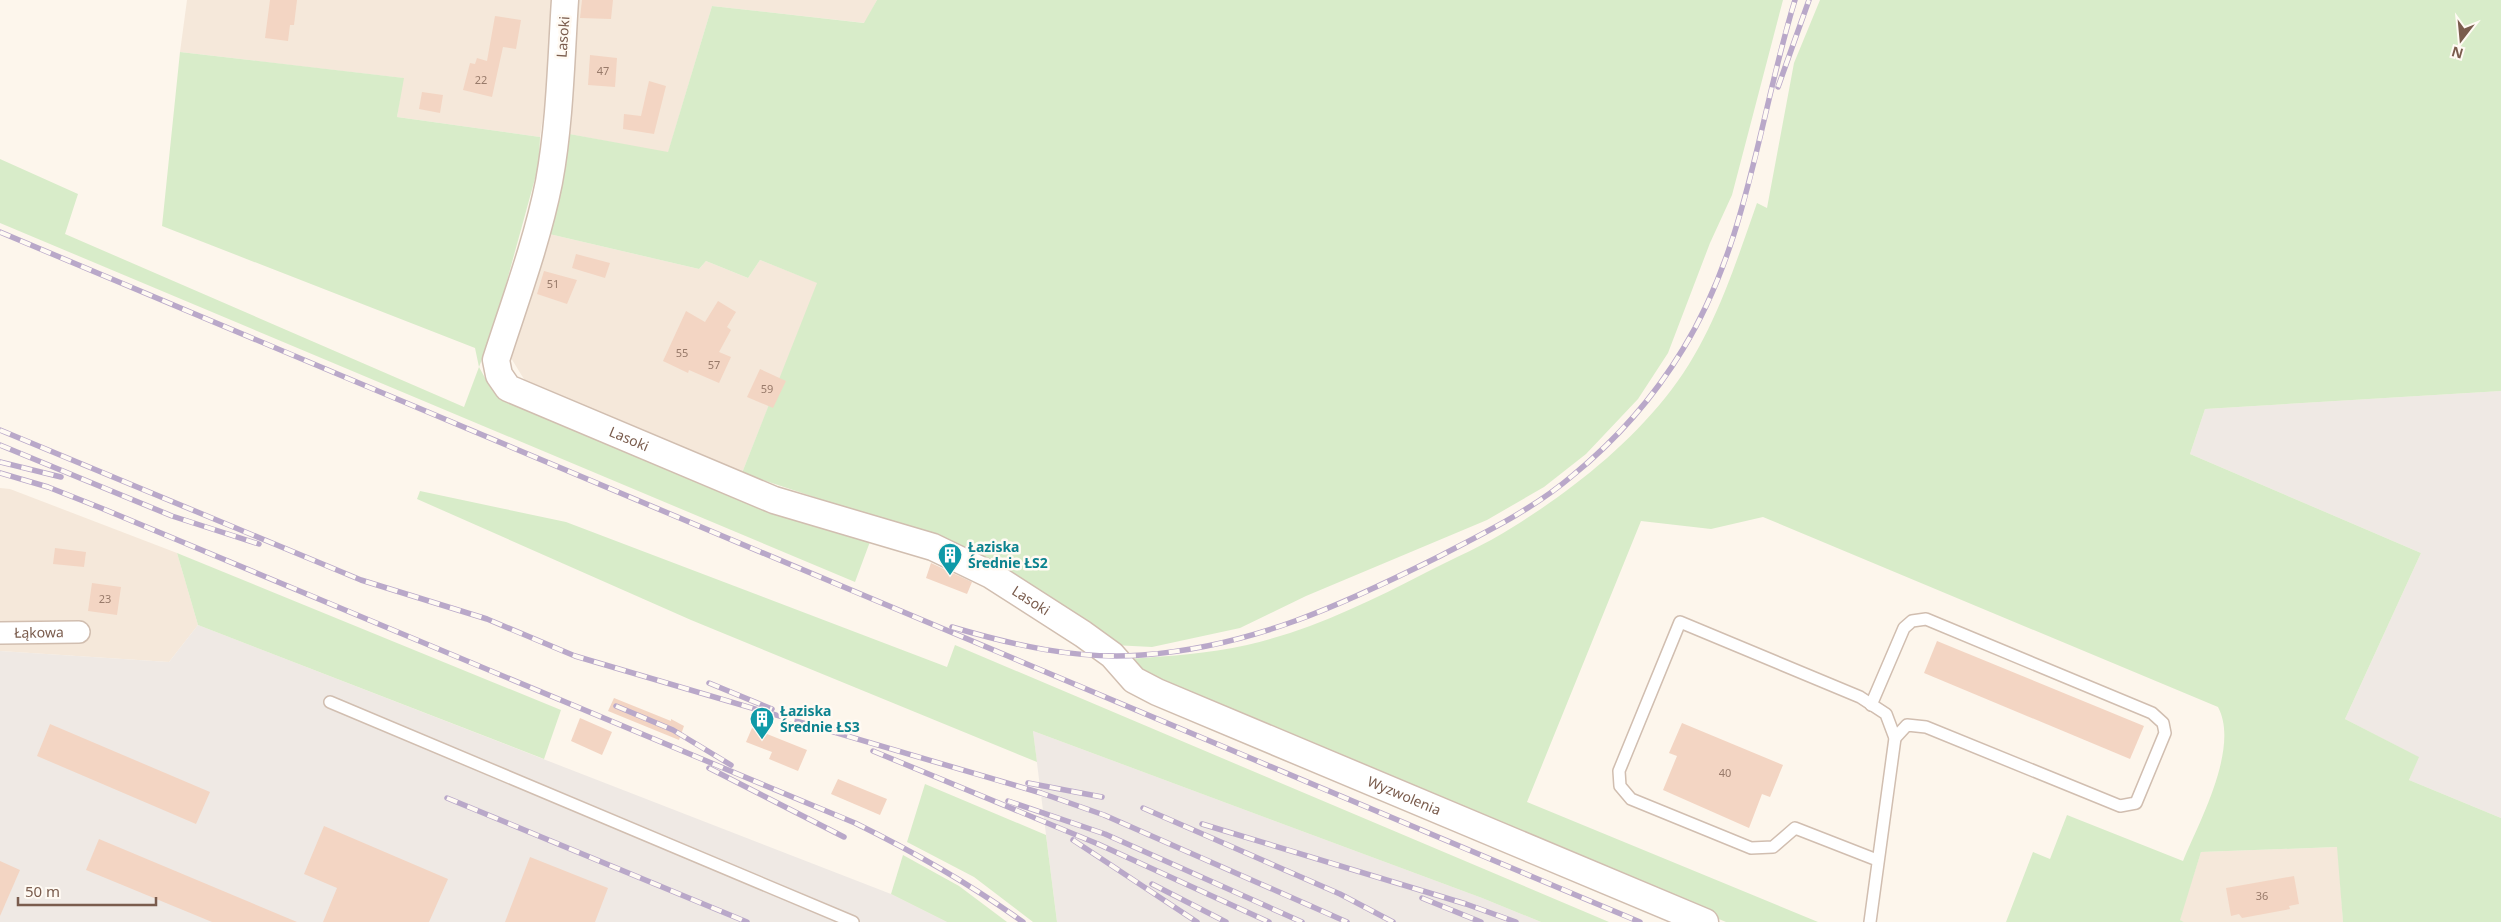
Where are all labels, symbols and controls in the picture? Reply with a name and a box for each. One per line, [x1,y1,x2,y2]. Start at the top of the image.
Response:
north arrow [2436,15,2486,65]
street label: Lasoki [552,16,573,58]
text: N [2449,42,2465,64]
house number: 47 [597,63,609,78]
house number: 22 [475,72,487,87]
house number: 51 [547,276,559,291]
house number: 55 [676,345,688,360]
house number: 57 [708,357,720,372]
house number: 59 [761,381,773,396]
street label: Lasoki [606,422,652,455]
place label: Łaziska Średnie ŁS2 [968,537,1048,572]
building icon: Łaziska Średnie ŁS2 [937,542,963,576]
street label: Lasoki [1009,581,1054,619]
house number: 23 [99,591,111,606]
street label: Łąkowa [14,622,64,642]
place label: Łaziska Średnie ŁS3 [780,701,860,736]
building icon: Łaziska Średnie ŁS3 [749,706,775,740]
house number: 40 [1719,765,1731,780]
street label: Wyzwolenia [1365,771,1444,819]
scale bar [18,874,155,906]
text: 50 m [25,881,60,901]
house number: 36 [2256,888,2268,903]

